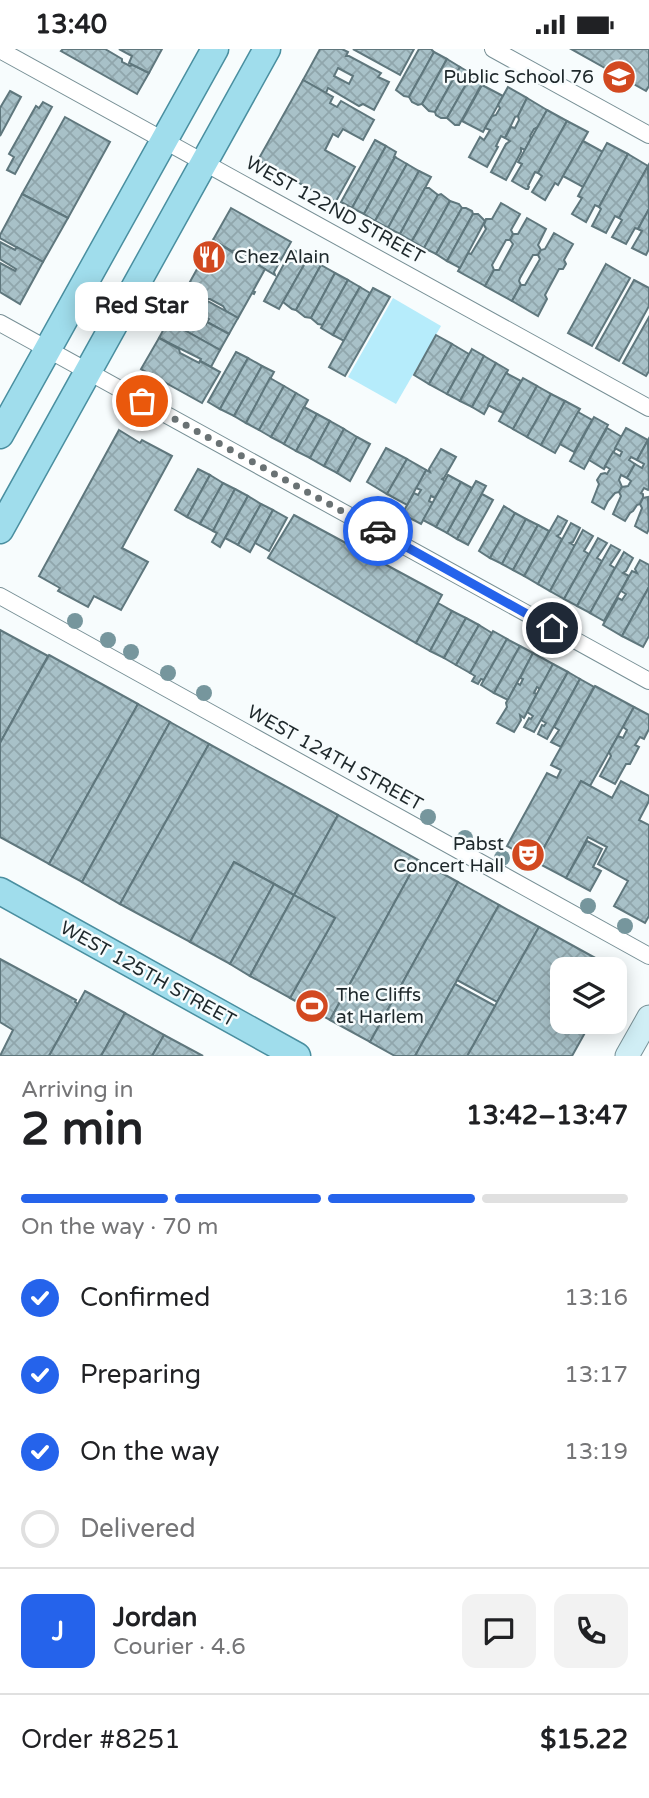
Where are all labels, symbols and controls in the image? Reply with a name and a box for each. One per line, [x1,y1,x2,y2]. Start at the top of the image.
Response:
text: 13:40 [35,9,107,40]
school or university icon: Public School 76 [600,58,638,96]
place label: Public School 76 [443,66,594,88]
street label: WEST 122ND STREET [242,152,429,269]
restaurant icon: Chez Alain [190,238,228,276]
place label: Chez Alain [234,246,330,268]
callout: Red Star [76,282,208,331]
text: Red Star [94,292,189,320]
pin [112,371,172,431]
icon: bag [123,382,161,420]
courier [343,496,413,566]
icon: car [359,512,397,550]
pin [522,598,582,658]
icon: home [533,609,571,647]
street label: WEST 124TH STREET [243,701,427,816]
place label: Pabst Concert Hall [393,833,504,877]
theatre icon: Pabst Concert Hall [509,836,547,874]
street label: WEST 125TH STREET [56,917,240,1032]
map controls [550,957,627,1034]
button: layers [550,957,627,1034]
place label: The Cliffs at Harlem [336,984,424,1028]
sports icon: The Cliffs at Harlem [293,987,331,1025]
text: Arriving in [21,1076,134,1104]
text: 13:42–13:47 [466,1100,628,1131]
text: 2 min [21,1102,144,1157]
text: On the way · 70 m [21,1213,218,1241]
icon: check [21,1279,59,1317]
text: Confirmed [80,1282,210,1313]
text: 13:16 [564,1284,628,1312]
icon: check [21,1356,59,1394]
text: Preparing [80,1359,201,1390]
text: 13:17 [564,1361,628,1389]
icon: check [21,1433,59,1471]
text: On the way [80,1436,220,1467]
text: 13:19 [564,1438,628,1466]
text: Delivered [80,1513,196,1544]
button: chat [462,1594,536,1668]
button: phone [554,1594,628,1668]
text: Jordan [113,1602,197,1633]
text: J [52,1616,64,1647]
text: Courier · 4.6 [113,1633,246,1661]
text: Order #8251 [21,1724,181,1755]
text: $15.22 [540,1724,628,1755]

